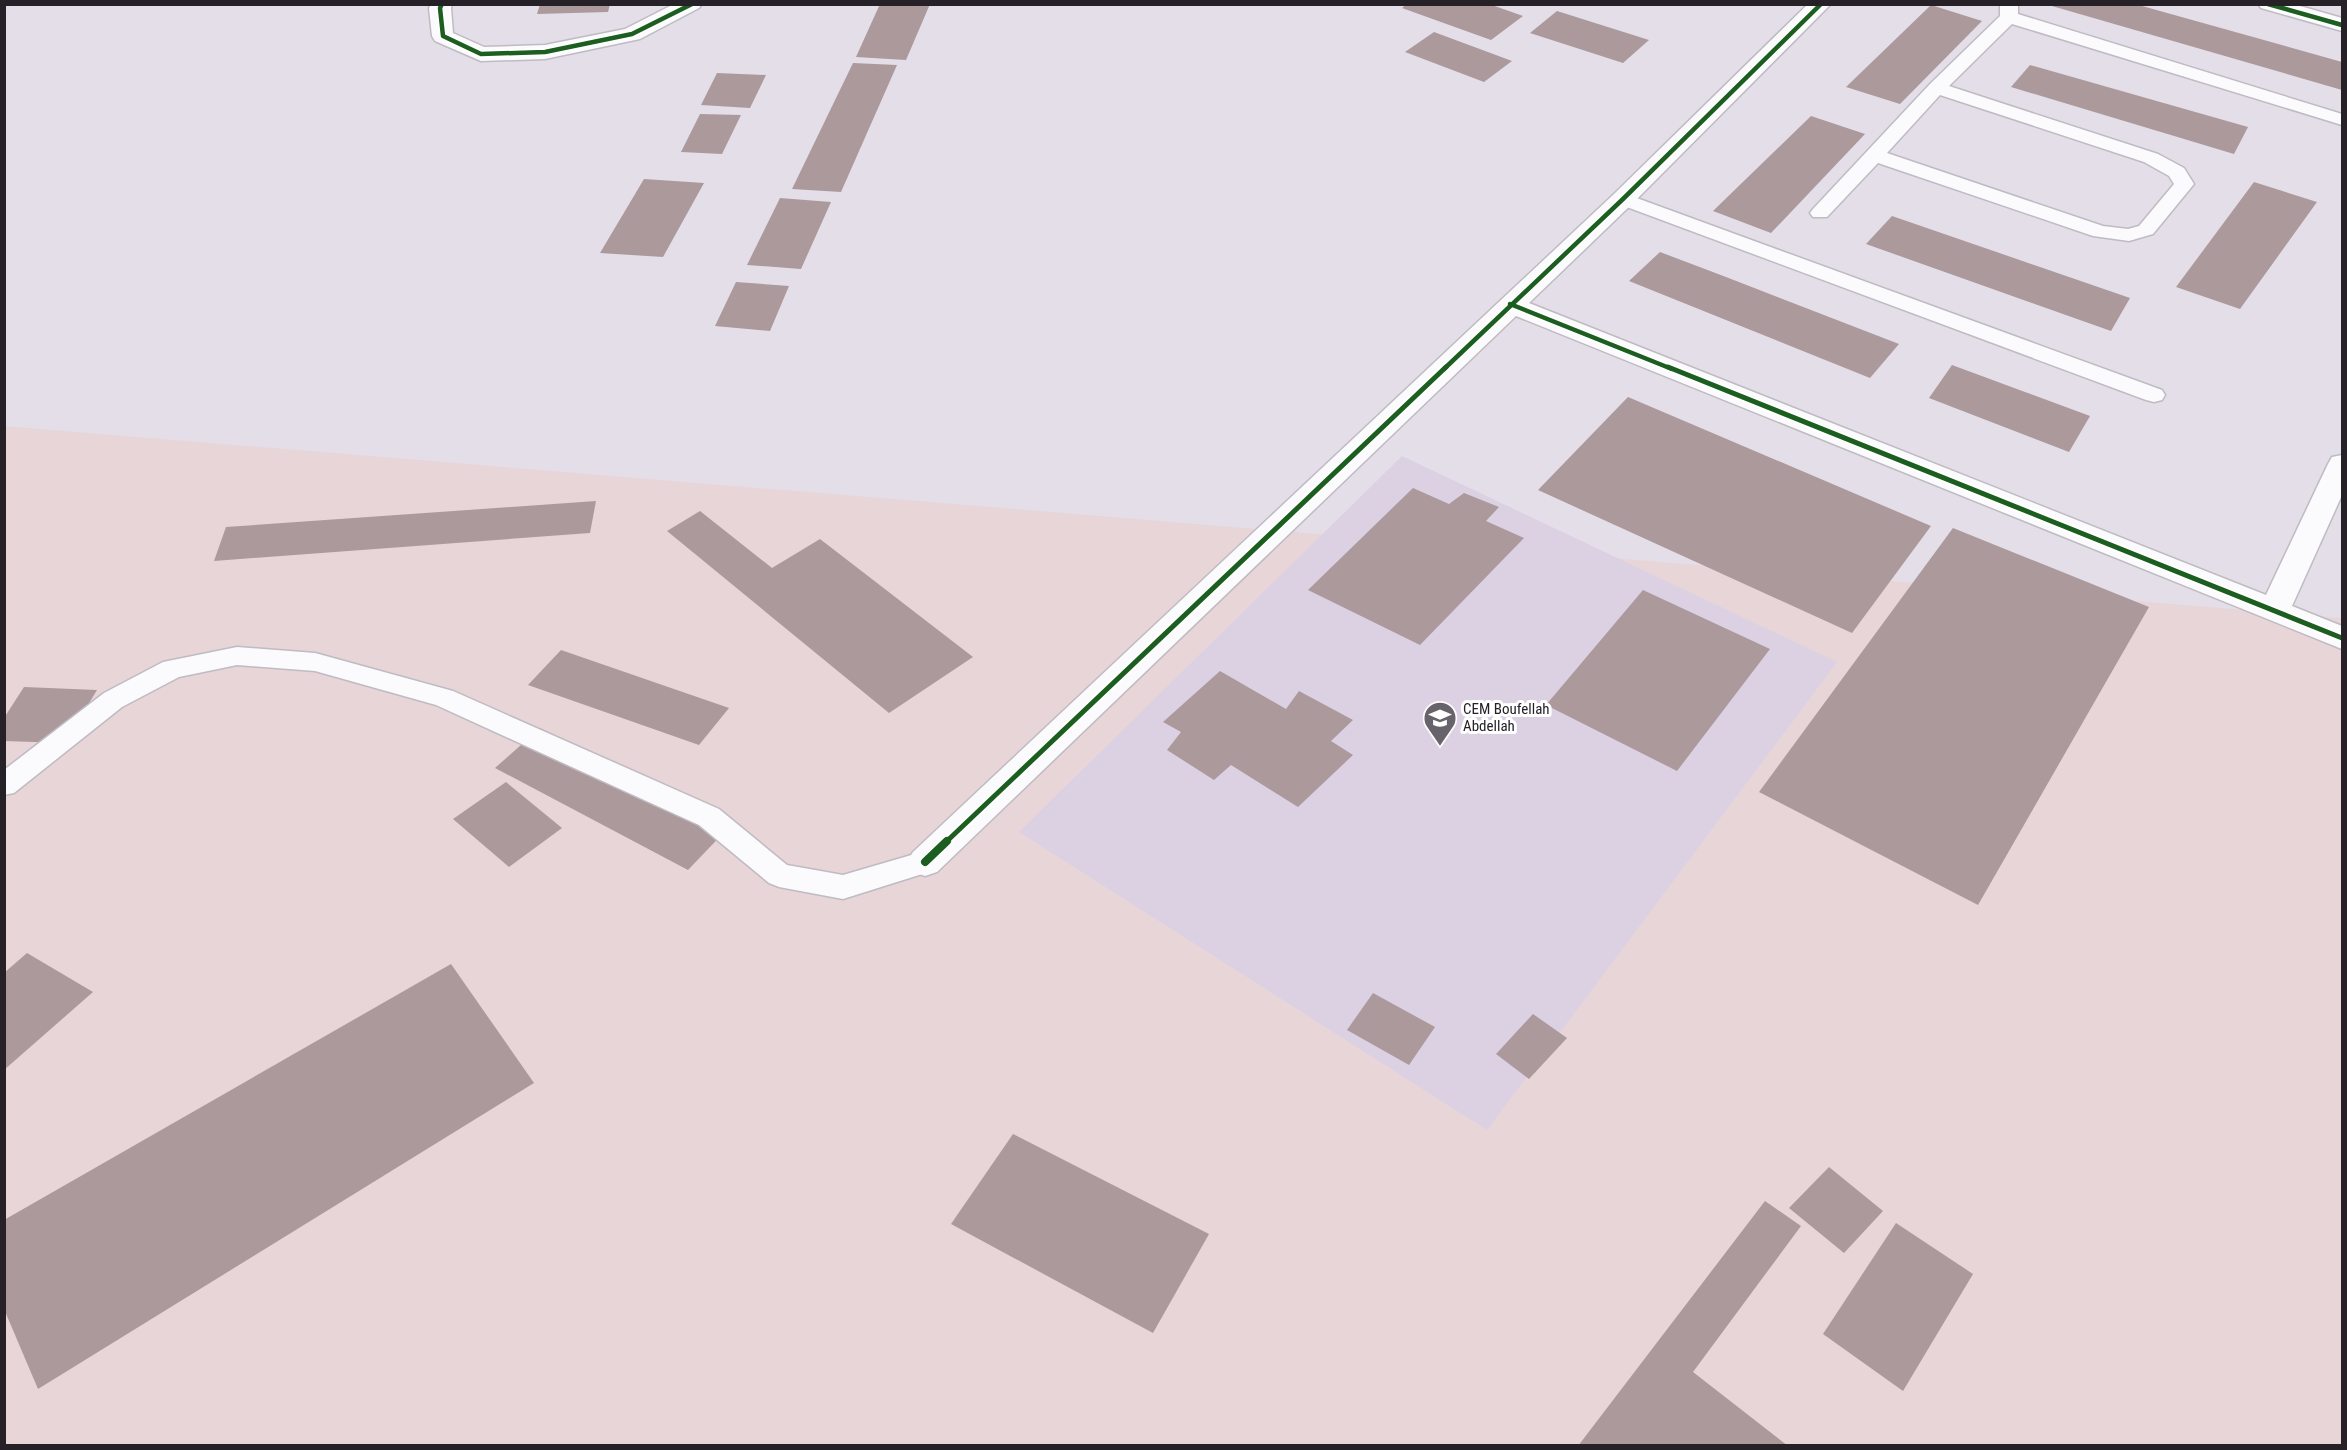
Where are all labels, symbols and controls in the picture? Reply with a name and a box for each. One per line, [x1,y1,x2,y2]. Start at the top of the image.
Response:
school or university icon: CEM Boufellah Abdellah [1422,700,1458,747]
place label: CEM Boufellah Abdellah [1463,700,1550,735]

